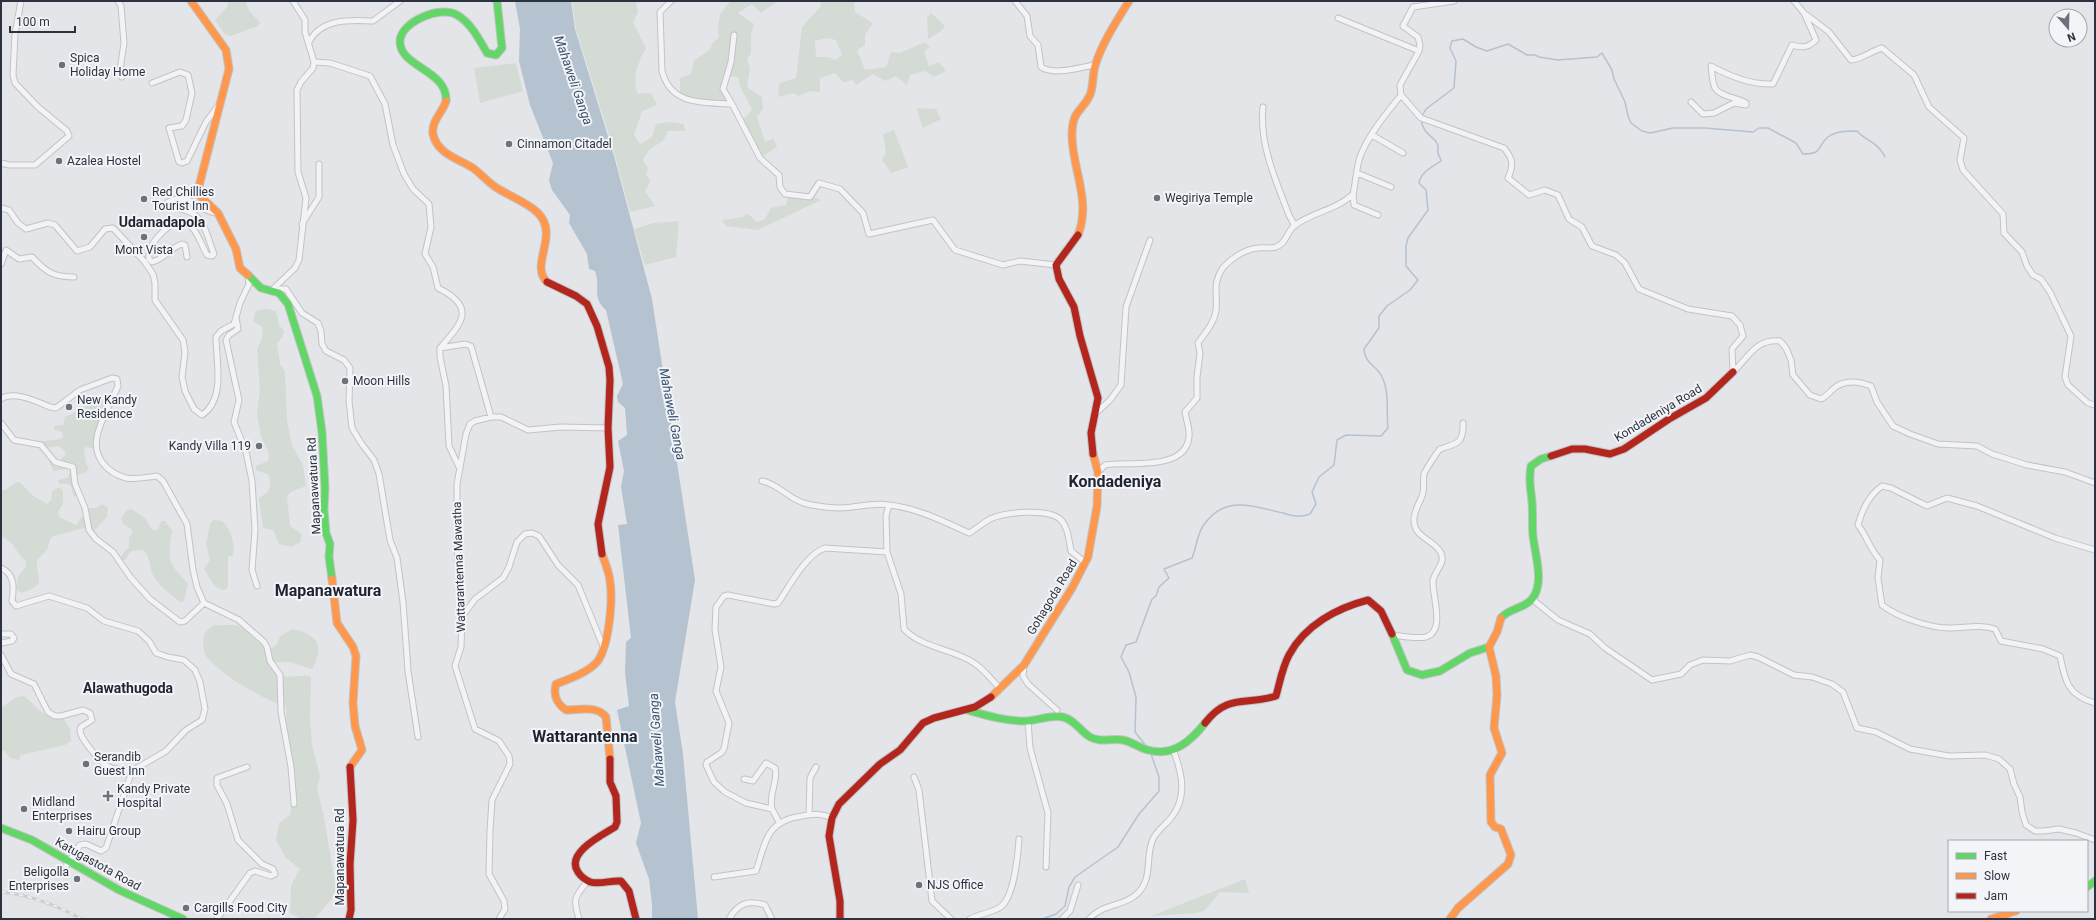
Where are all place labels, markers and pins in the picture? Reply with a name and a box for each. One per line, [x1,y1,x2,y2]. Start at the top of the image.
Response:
place label: Spica Holiday Home [70,51,145,79]
marker: Spica Holiday Home [57,60,67,70]
place label: Cinnamon Citadel [517,137,612,151]
marker: Cinnamon Citadel [504,139,514,149]
place label: Azalea Hostel [67,154,141,168]
marker: Azalea Hostel [54,156,64,166]
place label: Red Chillies Tourist Inn [152,185,214,213]
place label: Wegiriya Temple [1165,191,1253,205]
marker: Wegiriya Temple [1152,193,1162,203]
marker: Red Chillies Tourist Inn [139,194,149,204]
marker: Mont Vista [139,232,149,242]
place label: Mont Vista [115,243,173,257]
place label: Moon Hills [353,374,410,388]
marker: Moon Hills [340,376,350,386]
place label: New Kandy Residence [77,393,137,421]
marker: New Kandy Residence [64,402,74,412]
place label: Kandy Villa 119 [169,439,251,453]
marker: Kandy Villa 119 [254,441,264,451]
place label: Serandib Guest Inn [94,750,145,778]
marker: Serandib Guest Inn [81,759,91,769]
place label: Kandy Private Hospital [117,782,190,810]
marker: Kandy Private Hospital [102,790,114,802]
place label: Midland Enterprises [32,795,92,823]
marker: Midland Enterprises [19,804,29,814]
place label: Hairu Group [77,824,141,838]
marker: Hairu Group [64,826,74,836]
place label: Beligolla Enterprises [9,865,69,893]
marker: Beligolla Enterprises [72,874,82,884]
place label: NJS Office [927,878,983,892]
marker: NJS Office [914,880,924,890]
place label: Cargills Food City [194,901,288,915]
marker: Cargills Food City [181,903,191,913]

